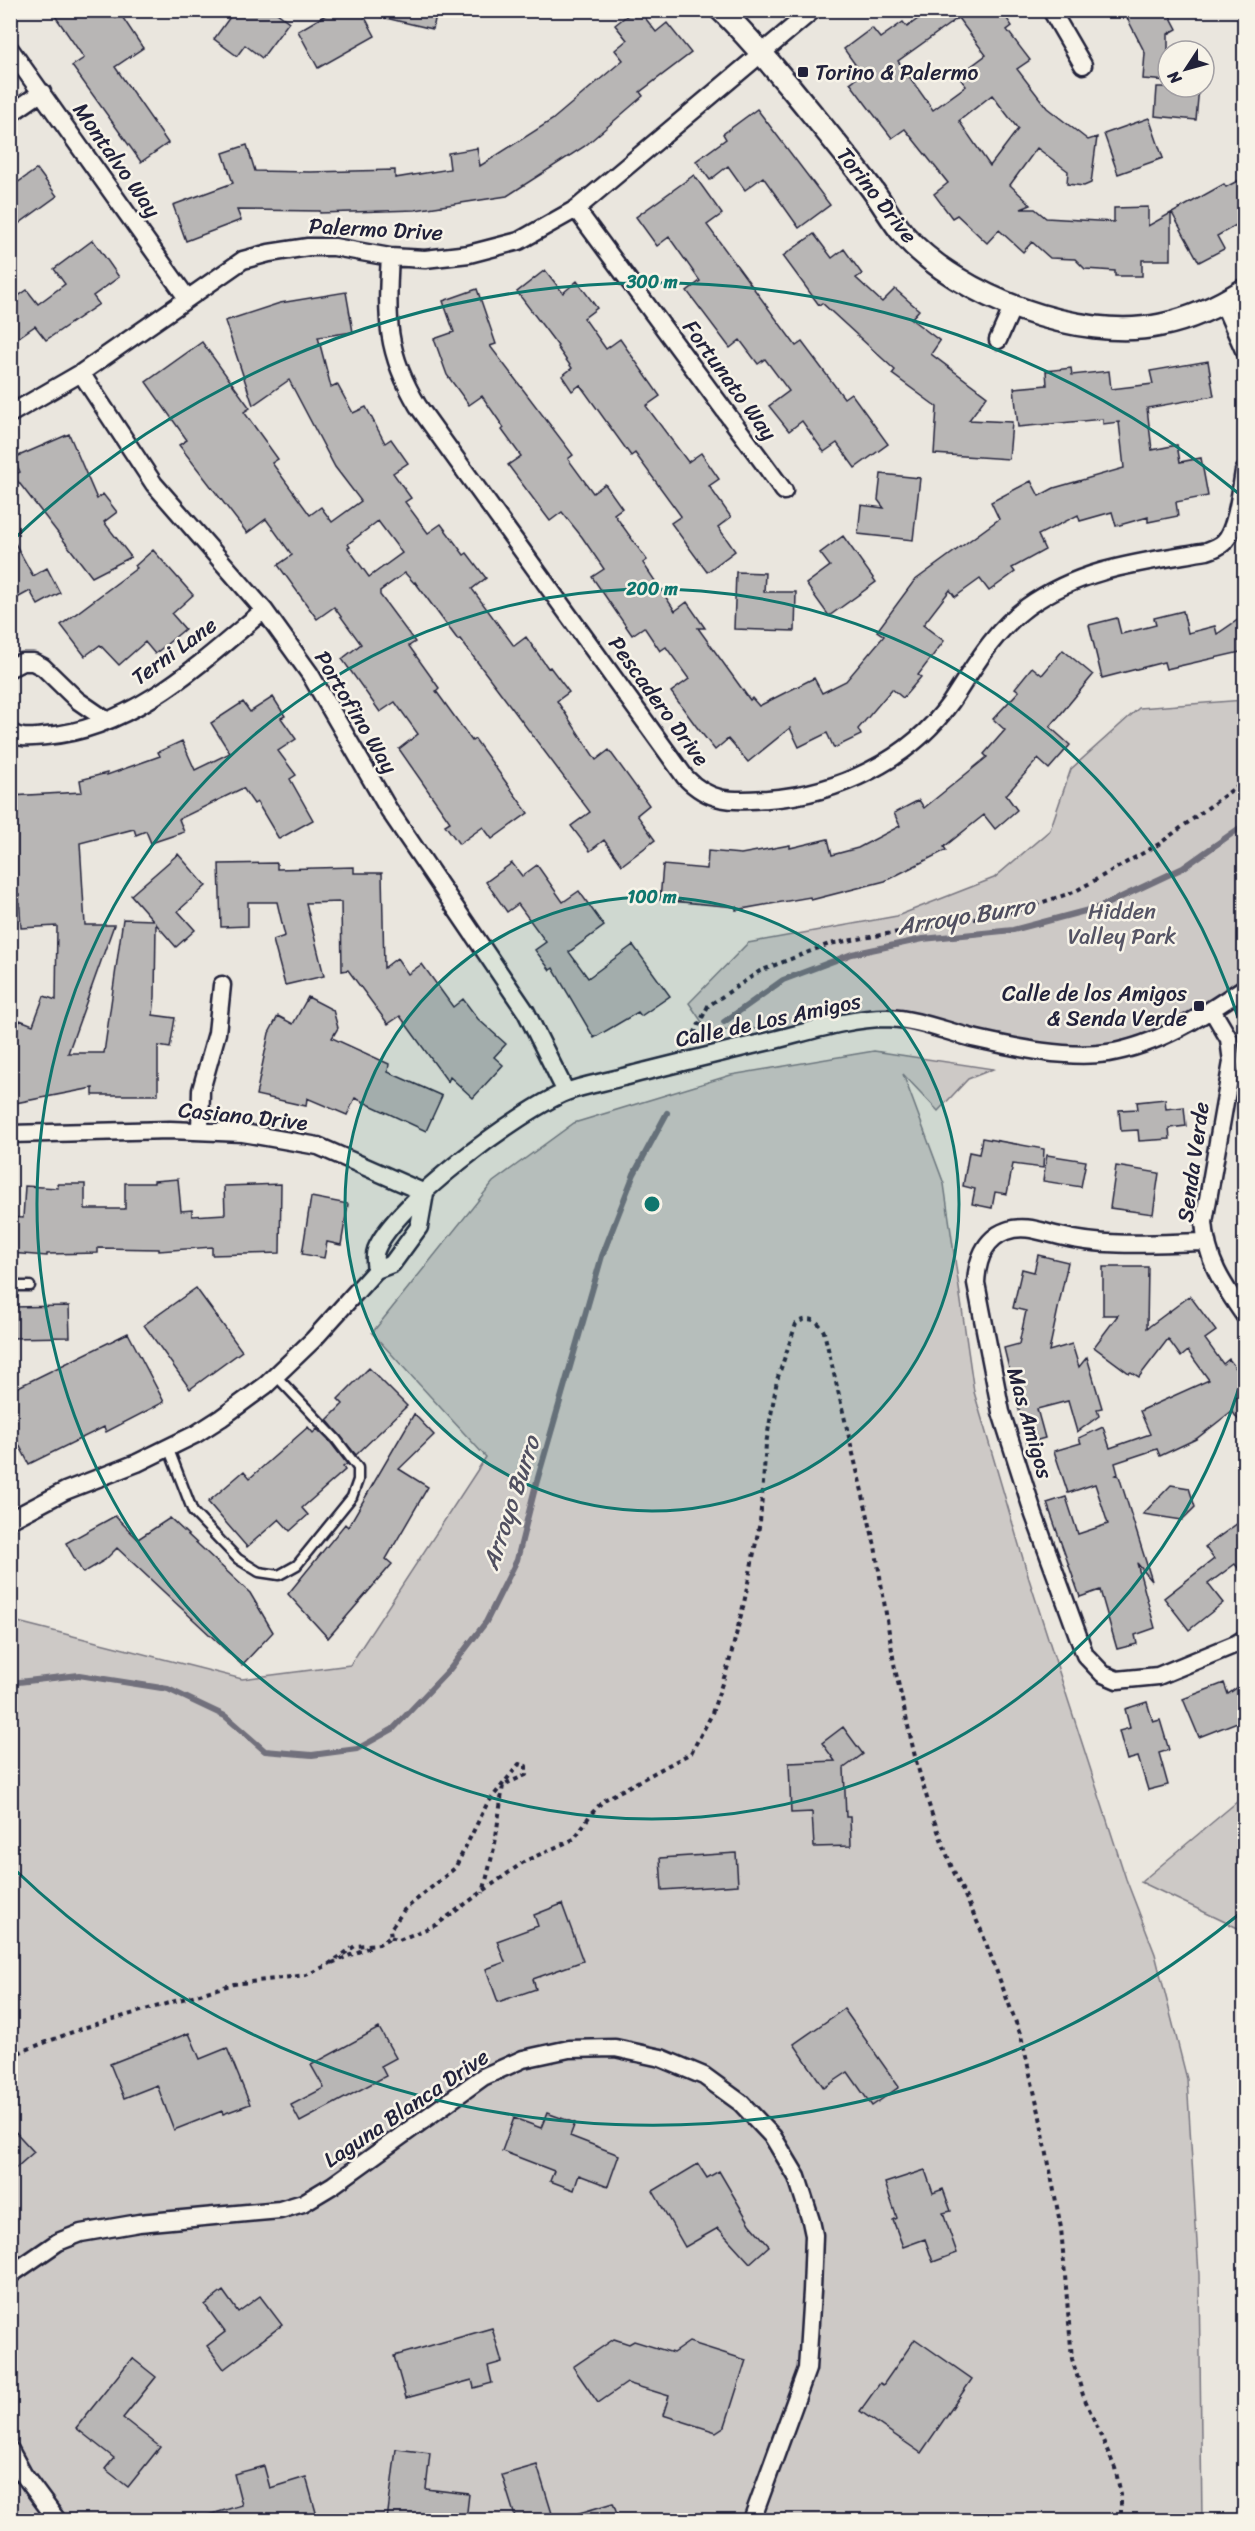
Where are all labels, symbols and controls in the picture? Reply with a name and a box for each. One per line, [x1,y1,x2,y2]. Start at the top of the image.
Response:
north arrow [1156,39,1216,99]
place label: Torino & Palermo [815,53,979,92]
text: N [1159,64,1190,91]
marker: Torino & Palermo [796,65,810,79]
street label: Montalvo Way [63,94,172,227]
street label: Torino Drive [826,138,928,252]
street label: Palermo Drive [308,206,444,252]
text: 300 m [625,266,678,298]
street label: Fortunato Way [672,311,788,450]
text: 200 m [625,573,678,605]
street label: Terni Lane [123,606,225,696]
street label: Pescadero Drive [598,627,720,775]
street label: Portofino Way [304,643,409,782]
text: 100 m [628,881,677,913]
water label: Arroyo Burro [893,884,1039,948]
park label: Hidden Valley Park [1068,892,1177,956]
place label: Calle de los Amigos & Senda Verde [1002,974,1188,1038]
street label: Calle de Los Amigos [672,981,865,1059]
marker: Calle de los Amigos & Senda Verde [1192,999,1206,1013]
street label: Casiano Drive [176,1090,310,1142]
street label: Senda Verde [1165,1099,1221,1225]
centre of rings [642,1194,662,1214]
street label: Mas Amigos [995,1363,1065,1484]
water label: Arroyo Burro [469,1429,553,1576]
street label: Laguna Blanca Drive [315,2038,497,2178]

